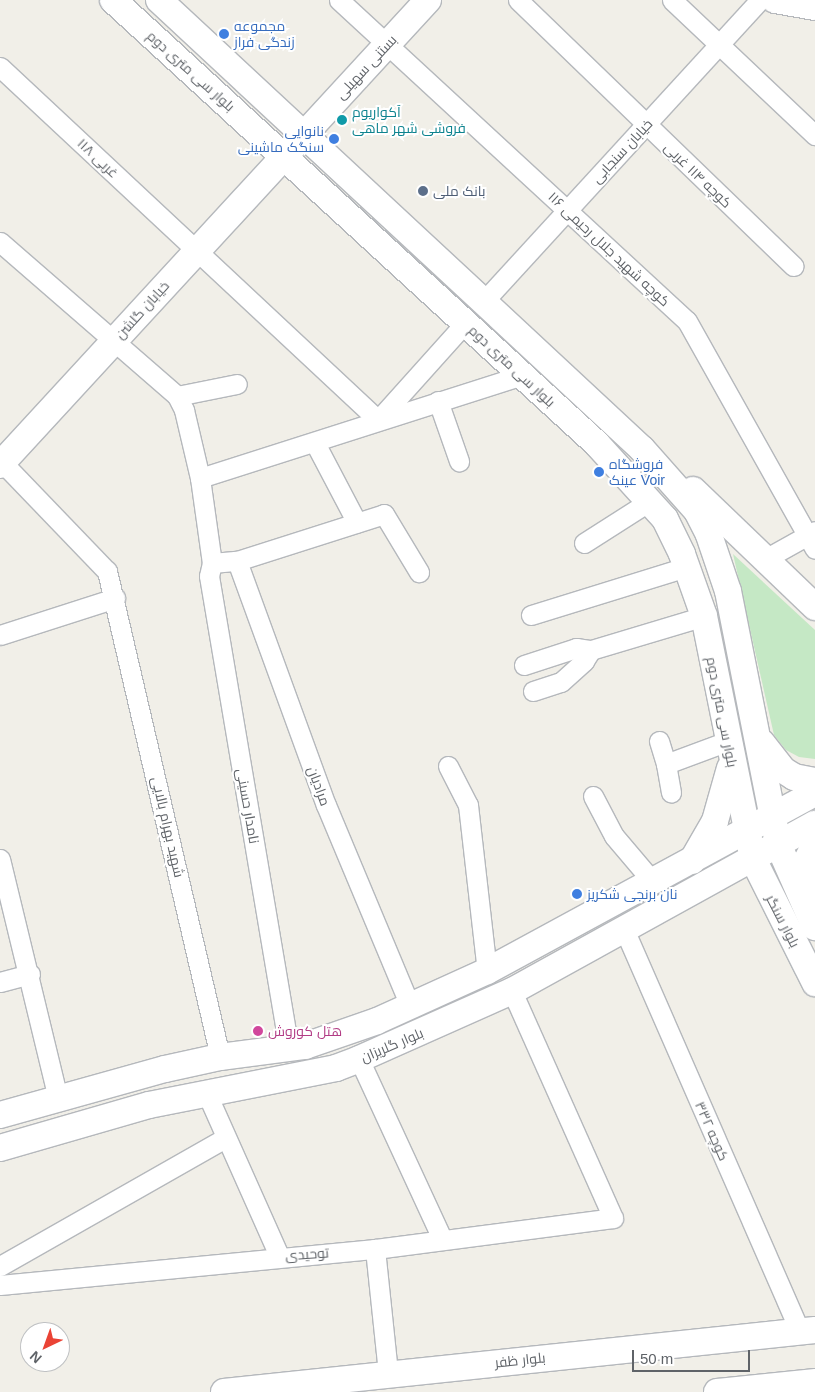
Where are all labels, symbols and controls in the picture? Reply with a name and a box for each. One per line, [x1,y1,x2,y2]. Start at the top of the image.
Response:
place label: مجموعه زندگی فراز [234,18,295,50]
street label: بلوار سی متری دوم [144,27,238,115]
marker: مجموعه زندگی فراز [218,28,230,40]
street label: بستنی سهیلی [332,31,400,103]
place label: آکواریوم فروشی شهر ماهی [352,104,466,136]
marker: آکواریوم فروشی شهر ماهی [336,114,348,126]
street label: خیابان سنجابی [588,115,656,187]
place label: نانوایی سنگک ماشینی [238,123,324,156]
marker: نانوایی سنگک ماشینی [328,133,340,145]
street label: ۱۱۸ غربی [74,135,122,181]
street label: کوچه ۱۱۴ غربی [661,139,735,211]
place label: بانک ملی [433,183,486,199]
marker: بانک ملی [417,185,429,197]
street label: کوچه شهید جلال رحیمی ۱۱۶ [545,188,673,310]
street label: خیابان گلشن [112,277,172,343]
street label: بلوار سی متری دوم [465,322,559,410]
place label: فروشگاه عینک Voir [609,456,665,488]
marker: فروشگاه عینک Voir [593,466,605,478]
street label: بلوار سی متری دوم [703,655,741,769]
street label: مرادیان [304,764,334,808]
street label: نامدار حسینی [233,767,263,845]
street label: شهید بهرام بالایی [148,775,188,879]
place label: نان برنجی شکریز [587,886,677,902]
marker: نان برنجی شکریز [571,888,583,900]
street label: بلوار سنگر [763,892,803,950]
place label: هتل کوروش [268,1023,342,1039]
street label: بلوار گلریزان [358,1024,426,1066]
marker: هتل کوروش [252,1025,264,1037]
street label: کوچه ۳۳۲ [692,1099,732,1163]
street label: توحیدی [285,1244,329,1264]
north arrow [20,1322,70,1372]
scale bar [635,1340,752,1372]
text: N [27,1348,45,1367]
street label: بلوار ظفر [494,1349,546,1371]
text: 50 m [640,1350,673,1367]

